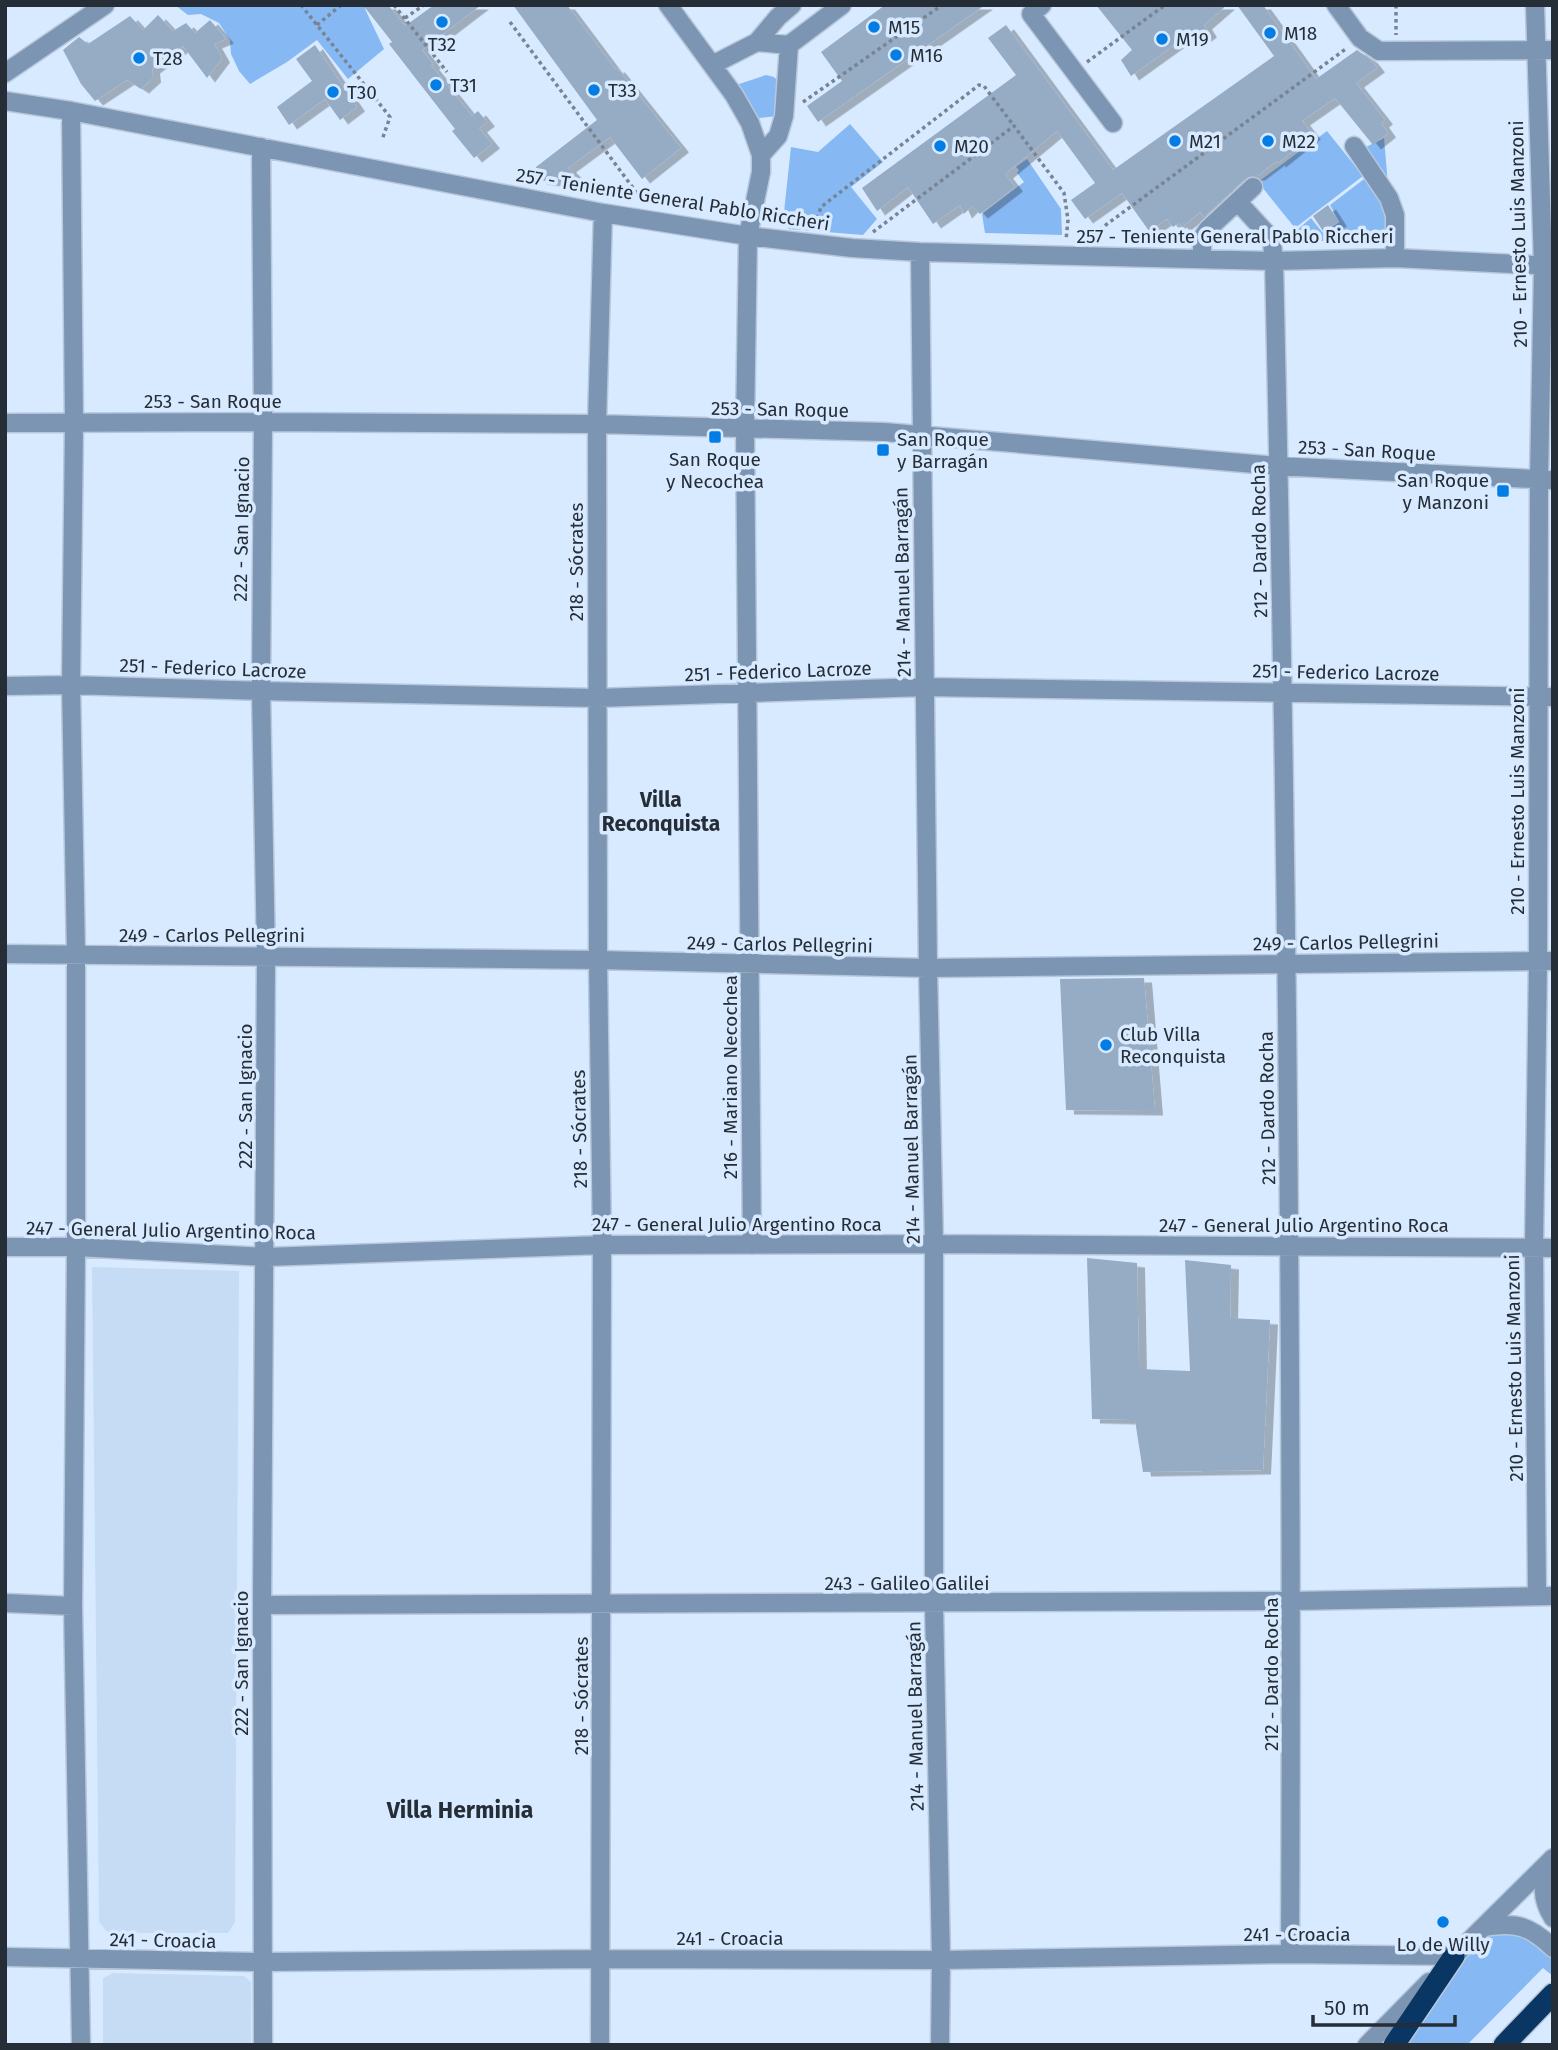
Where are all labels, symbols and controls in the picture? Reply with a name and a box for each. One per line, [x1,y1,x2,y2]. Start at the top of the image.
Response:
marker: T32 [434,14,450,30]
place label: M15 [888,16,920,39]
marker: M15 [866,19,882,35]
place label: M18 [1284,22,1317,45]
marker: M18 [1262,25,1278,41]
place label: M19 [1176,28,1209,51]
marker: M19 [1154,31,1170,47]
place label: T32 [428,33,456,56]
place label: M16 [910,44,943,67]
place label: T28 [153,47,183,70]
marker: M16 [888,47,904,63]
marker: T28 [131,50,147,66]
place label: T31 [450,74,477,97]
marker: T31 [428,77,444,93]
place label: T33 [608,79,637,102]
place label: T30 [347,81,377,104]
marker: T33 [586,82,602,98]
marker: T30 [325,84,341,100]
street label: 210 - Ernesto Luis Manzoni [1505,120,1532,348]
place label: M21 [1189,130,1221,153]
place label: M22 [1282,130,1316,153]
marker: M21 [1167,133,1183,149]
marker: M22 [1260,133,1276,149]
place label: M20 [954,135,989,158]
marker: M20 [932,138,948,154]
street label: 257 - Teniente General Pablo Riccheri [515,163,831,236]
street label: 257 - Teniente General Pablo Riccheri [1077,225,1394,248]
street label: 253 - San Roque [144,390,282,413]
street label: 253 - San Roque [711,397,849,422]
place label: San Roque y Barragán [897,428,989,473]
marker: San Roque y Necochea [707,429,723,445]
street label: 253 - San Roque [1297,435,1436,466]
marker: San Roque y Barragán [875,442,891,458]
place label: San Roque y Necochea [666,448,764,493]
street label: 222 - San Ignacio [229,456,254,602]
street label: 212 - Dardo Rocha [1247,464,1272,618]
place label: San Roque y Manzoni [1397,469,1489,514]
marker: San Roque y Manzoni [1495,483,1511,499]
street label: 214 - Manuel Barragán [889,487,916,677]
street label: 218 - Sócrates [565,503,588,621]
street label: 251 - Federico Lacroze [119,654,307,683]
street label: 251 - Federico Lacroze [684,657,872,686]
street label: 251 - Federico Lacroze [1252,659,1440,686]
street label: 210 - Ernesto Luis Manzoni [1506,687,1529,915]
district label: Villa Reconquista [602,787,720,837]
street label: 249 - Carlos Pellegrini [119,924,305,947]
street label: 249 - Carlos Pellegrini [1253,929,1439,956]
street label: 249 - Carlos Pellegrini [687,931,873,958]
street label: 216 - Mariano Necochea [719,975,742,1179]
street label: 222 - San Ignacio [234,1023,257,1169]
place label: Club Villa Reconquista [1120,1023,1226,1068]
street label: 212 - Dardo Rocha [1255,1031,1280,1185]
marker: Club Villa Reconquista [1098,1037,1114,1053]
street label: 214 - Manuel Barragán [898,1054,925,1244]
street label: 218 - Sócrates [567,1069,592,1189]
street label: 247 - General Julio Argentino Roca [592,1213,882,1236]
street label: 247 - General Julio Argentino Roca [1159,1214,1449,1237]
street label: 247 - General Julio Argentino Roca [26,1216,316,1245]
street label: 210 - Ernesto Luis Manzoni [1501,1254,1528,1482]
street label: 243 - Galileo Galilei [824,1572,990,1595]
street label: 222 - San Ignacio [230,1590,253,1736]
street label: 212 - Dardo Rocha [1260,1597,1283,1751]
street label: 214 - Manuel Barragán [902,1621,929,1811]
street label: 218 - Sócrates [570,1637,593,1755]
district label: Villa Herminia [386,1796,533,1824]
marker: Lo de Willy [1435,1914,1451,1930]
street label: 241 - Croacia [1244,1923,1351,1946]
street label: 241 - Croacia [677,1927,784,1950]
street label: 241 - Croacia [109,1928,217,1953]
place label: Lo de Willy [1396,1933,1490,1956]
scale bar [1313,1983,1455,2027]
text: 50 m [1324,1995,1370,2021]

